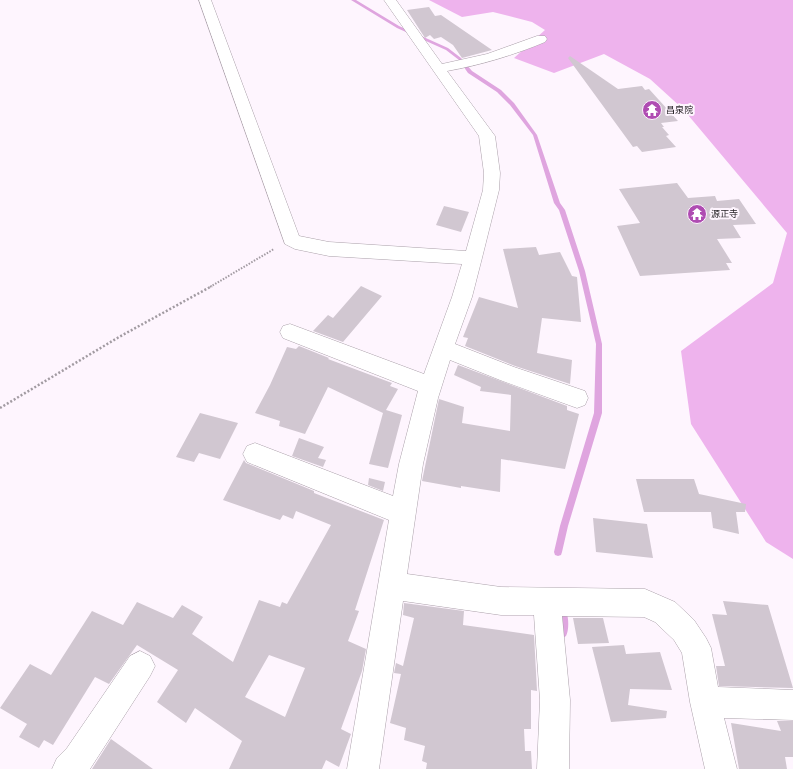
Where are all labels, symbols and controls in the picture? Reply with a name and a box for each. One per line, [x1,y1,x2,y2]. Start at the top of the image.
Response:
temple icon: 昌泉院 [641,99,663,121]
place label: 昌泉院 [666,105,693,115]
temple icon: 源正寺 [686,203,708,225]
place label: 源正寺 [711,209,738,219]

